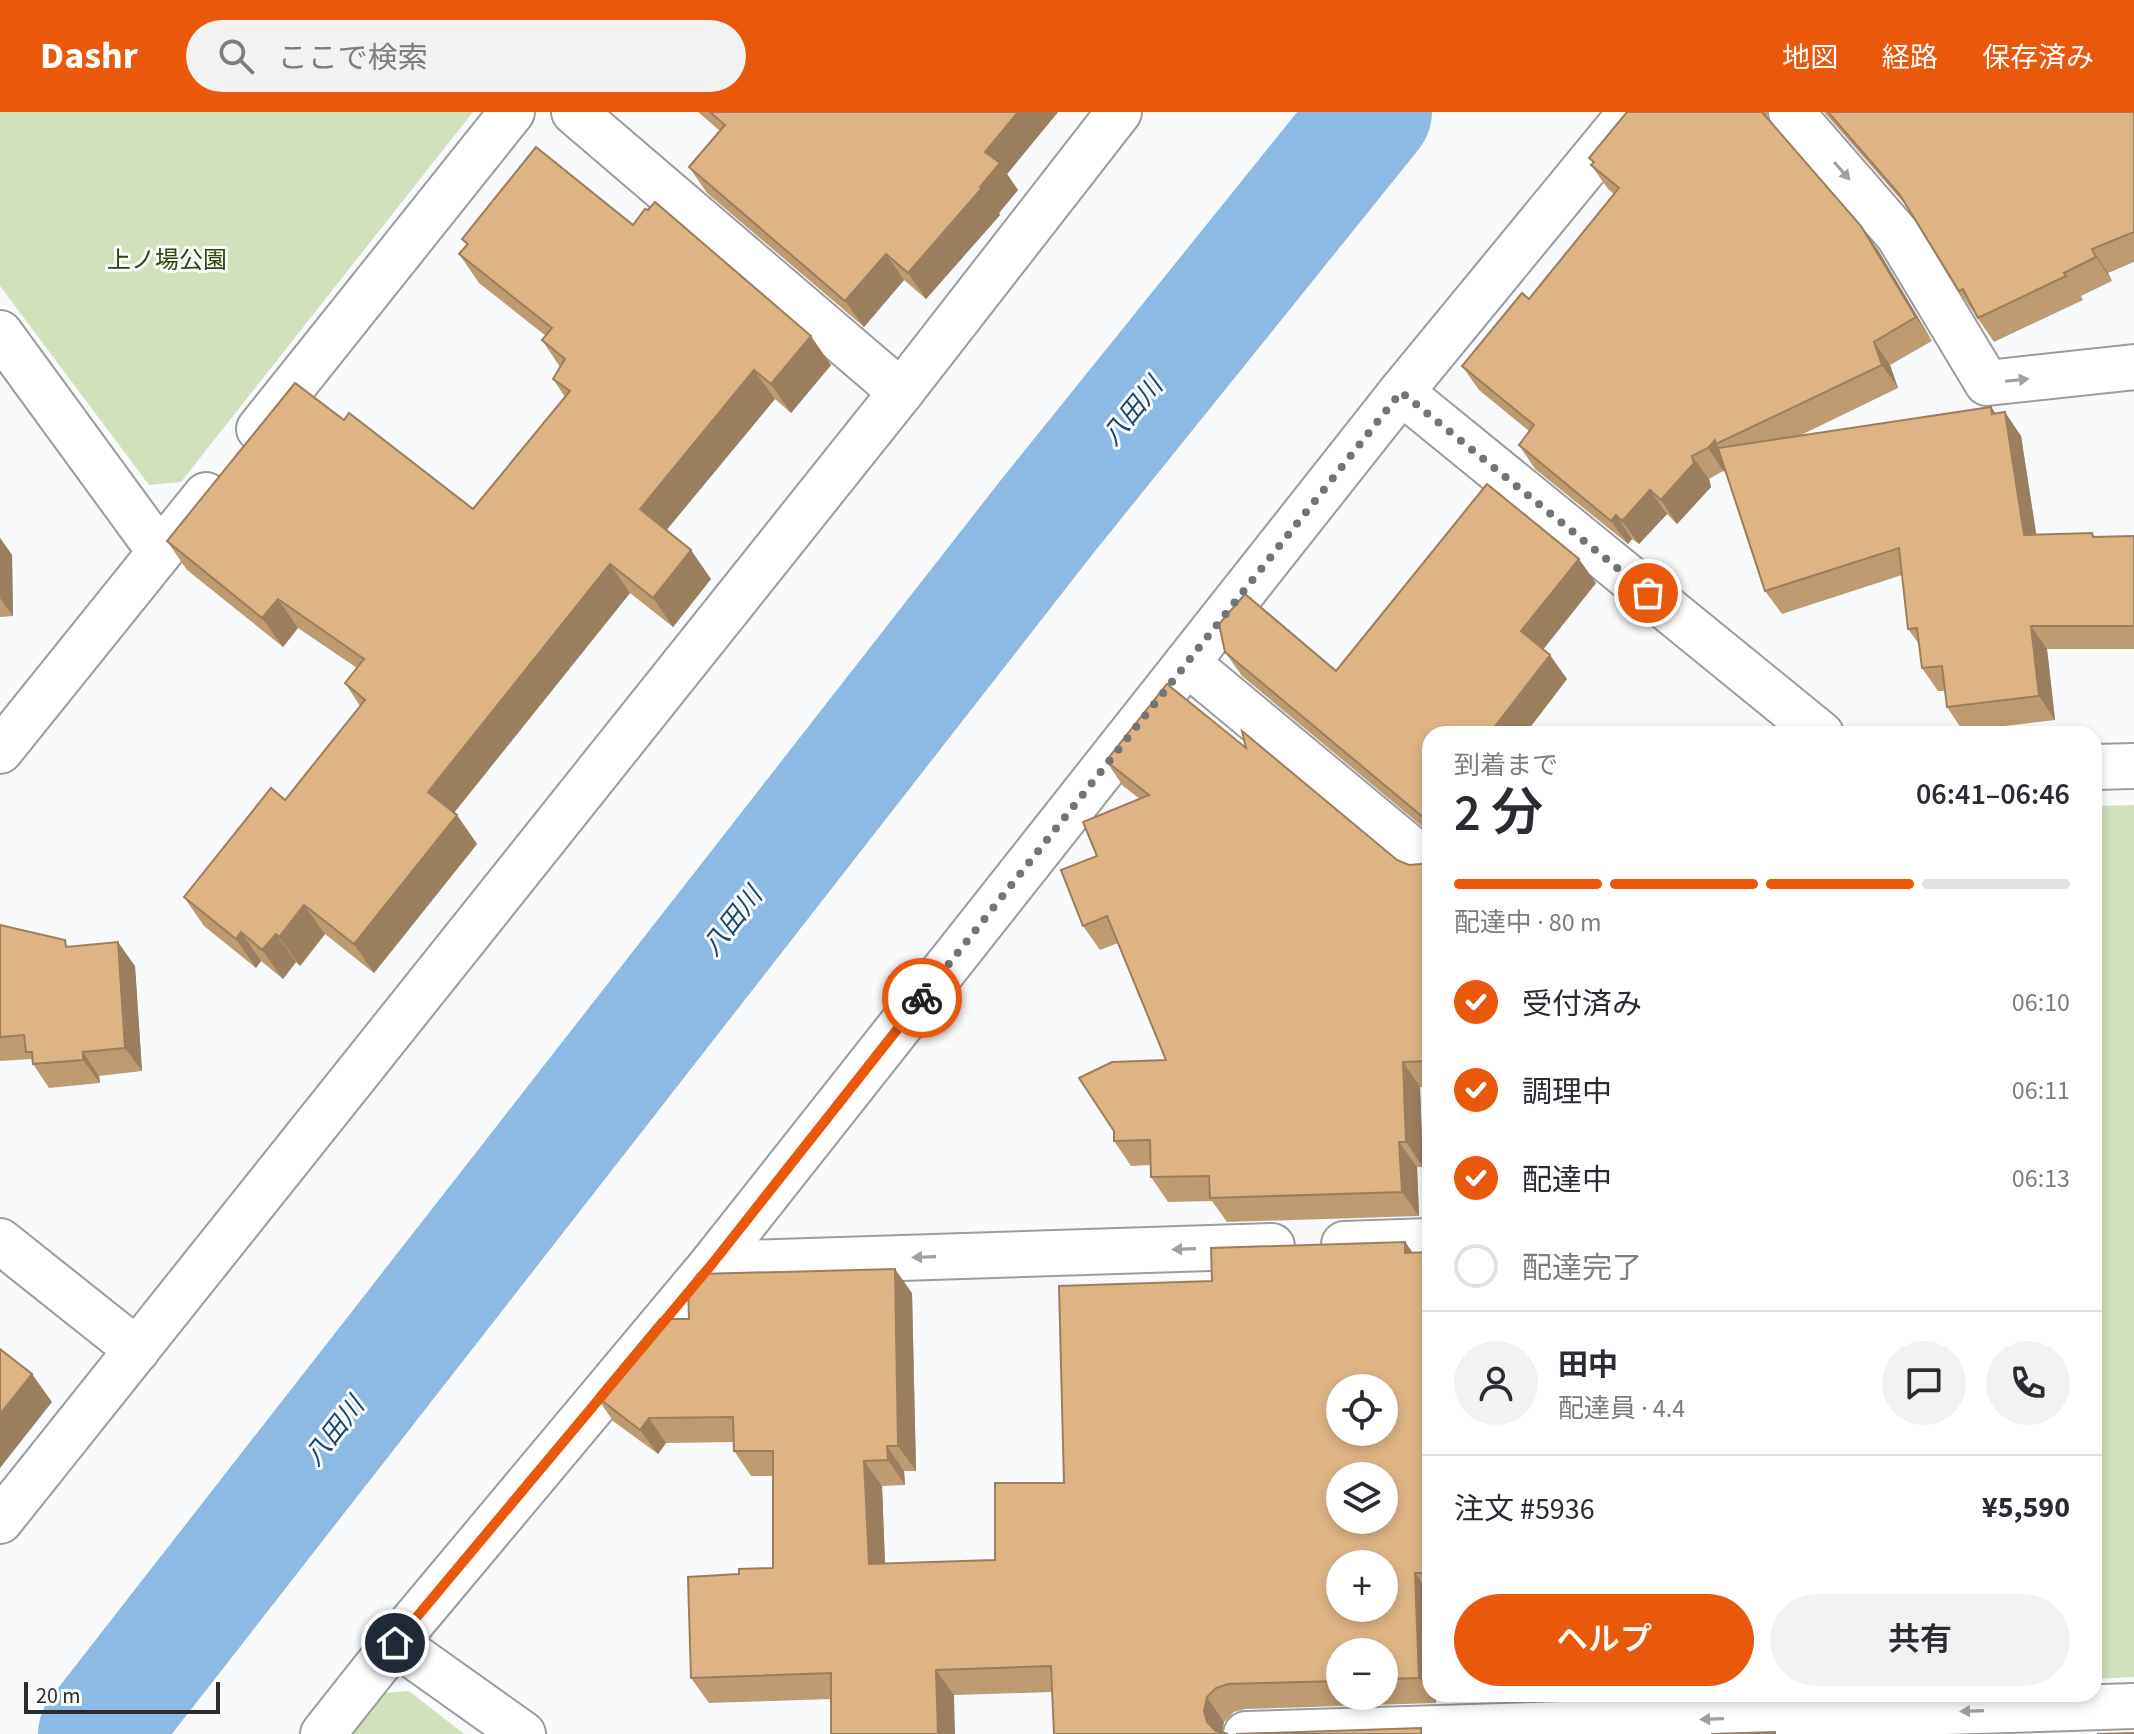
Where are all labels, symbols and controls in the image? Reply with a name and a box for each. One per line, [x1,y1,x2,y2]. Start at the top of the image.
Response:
search box [186,20,746,92]
text: Dashr [40,29,138,83]
icon: search [214,34,258,78]
text: ここで検索 [278,37,428,80]
text: 地図 [1782,38,1838,78]
text: 経路 [1882,38,1938,78]
text: 保存済み [1982,38,2094,78]
one-way arrow [1833,160,1850,180]
park label: 上ノ場公園 [107,243,227,278]
water label: 八田川 [1093,367,1173,453]
one-way arrow [2004,374,2029,387]
pin [1614,559,1682,627]
icon: bag [1626,571,1670,615]
text: 到着まで [1454,747,1558,784]
text: 06:41–06:46 [1916,773,2070,816]
text: 2 分 [1454,777,1543,851]
water label: 八田川 [694,877,773,963]
text: 配達中 · 80 m [1454,904,1601,941]
courier [882,958,962,1038]
icon: bike [900,976,944,1020]
icon: check [1454,980,1498,1024]
text: 受付済み [1522,983,1642,1026]
text: 06:10 [2012,984,2070,1021]
icon: check [1454,1068,1498,1112]
text: 調理中 [1522,1071,1612,1114]
text: 06:11 [2012,1072,2070,1109]
icon: check [1454,1156,1498,1200]
text: 配達中 [1522,1159,1612,1202]
text: 06:13 [2012,1160,2070,1197]
one-way arrow [1171,1243,1196,1256]
text: 配達完了 [1522,1247,1642,1290]
one-way arrow [911,1251,936,1264]
button: person [1454,1341,1538,1425]
button: chat [1882,1341,1966,1425]
button: phone [1986,1341,2070,1425]
text: 田中 [1558,1344,1618,1387]
map controls [1326,1374,1398,1710]
button: locate [1326,1374,1398,1446]
water label: 八田川 [296,1387,375,1473]
text: 配達員 · 4.4 [1558,1390,1685,1427]
button: layers [1326,1462,1398,1534]
text: ¥5,590 [1982,1486,2070,1529]
text: 注文 #5936 [1454,1488,1595,1531]
button: + [1326,1550,1398,1622]
button: ヘルプ [1454,1594,1754,1686]
button: 共有 [1770,1594,2070,1686]
pin [361,1609,429,1677]
icon: home [373,1621,417,1665]
button: − [1326,1638,1398,1710]
scale bar [24,1678,220,1714]
text: 20 m [36,1680,81,1712]
one-way arrow [1959,1705,1984,1717]
one-way arrow [1699,1713,1724,1726]

